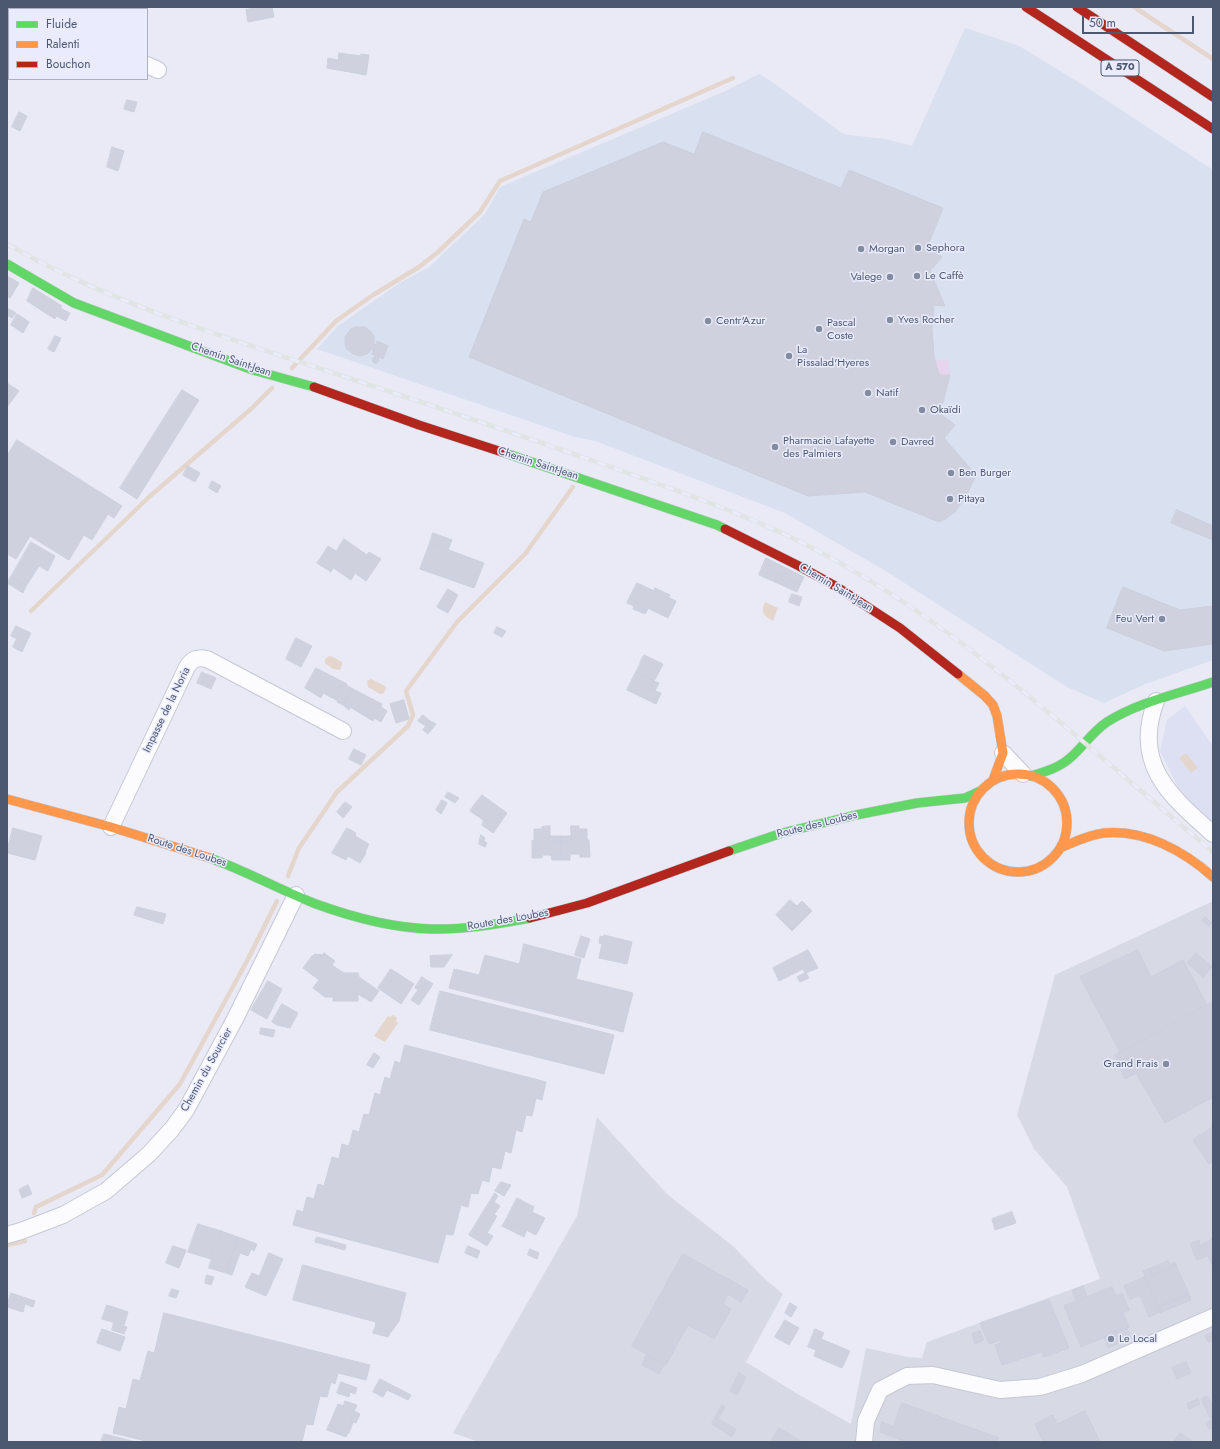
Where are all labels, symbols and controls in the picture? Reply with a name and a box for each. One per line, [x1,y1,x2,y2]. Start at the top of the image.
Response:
legend [8,8,148,80]
scale bar [1084,8,1196,34]
text: 50 m [1089,14,1116,32]
text: Fluide [46,15,77,33]
text: Ralenti [46,35,80,53]
text: Bouchon [46,55,90,73]
road number: A 570 [1101,60,1139,76]
place label: Sephora [926,241,965,255]
place label: Morgan [869,242,905,256]
marker: Sephora [913,243,923,253]
marker: Morgan [856,244,866,254]
place label: Le Caffè [925,269,964,283]
place label: Valege [850,270,882,284]
marker: Le Caffè [912,271,922,281]
marker: Valege [885,272,895,282]
place label: Yves Rocher [898,313,955,327]
place label: Centr'Azur [716,314,765,328]
marker: Yves Rocher [885,315,895,325]
marker: Centr'Azur [703,316,713,326]
place label: Pascal Coste [827,316,856,342]
marker: Pascal Coste [814,324,824,334]
street label: Chemin Saint-Jean [189,340,273,380]
place label: La Pissalad'Hyeres [797,343,869,369]
marker: La Pissalad'Hyeres [784,351,794,361]
place label: Natif [876,386,898,400]
marker: Natif [863,388,873,398]
place label: Okaïdi [930,403,961,417]
marker: Okaïdi [917,405,927,415]
place label: Pharmacie Lafayette des Palmiers [783,434,875,460]
place label: Davred [901,435,934,449]
marker: Davred [888,437,898,447]
marker: Pharmacie Lafayette des Palmiers [770,442,780,452]
street label: Chemin Saint-Jean [496,445,580,483]
place label: Ben Burger [959,466,1011,480]
marker: Ben Burger [946,468,956,478]
place label: Pitaya [958,492,985,506]
marker: Pitaya [945,494,955,504]
street label: Chemin Saint-Jean [797,561,875,615]
place label: Feu Vert [1116,612,1154,626]
marker: Feu Vert [1157,614,1167,624]
street label: Impasse de la Noria [141,665,193,755]
street label: Route des Loubes [775,809,859,841]
street label: Route des Loubes [146,832,228,870]
street label: Route des Loubes [466,906,550,934]
street label: Chemin du Sourcier [178,1026,236,1114]
place label: Grand Frais [1103,1057,1158,1071]
marker: Grand Frais [1161,1059,1171,1069]
place label: Le Local [1119,1332,1157,1346]
marker: Le Local [1106,1334,1116,1344]

